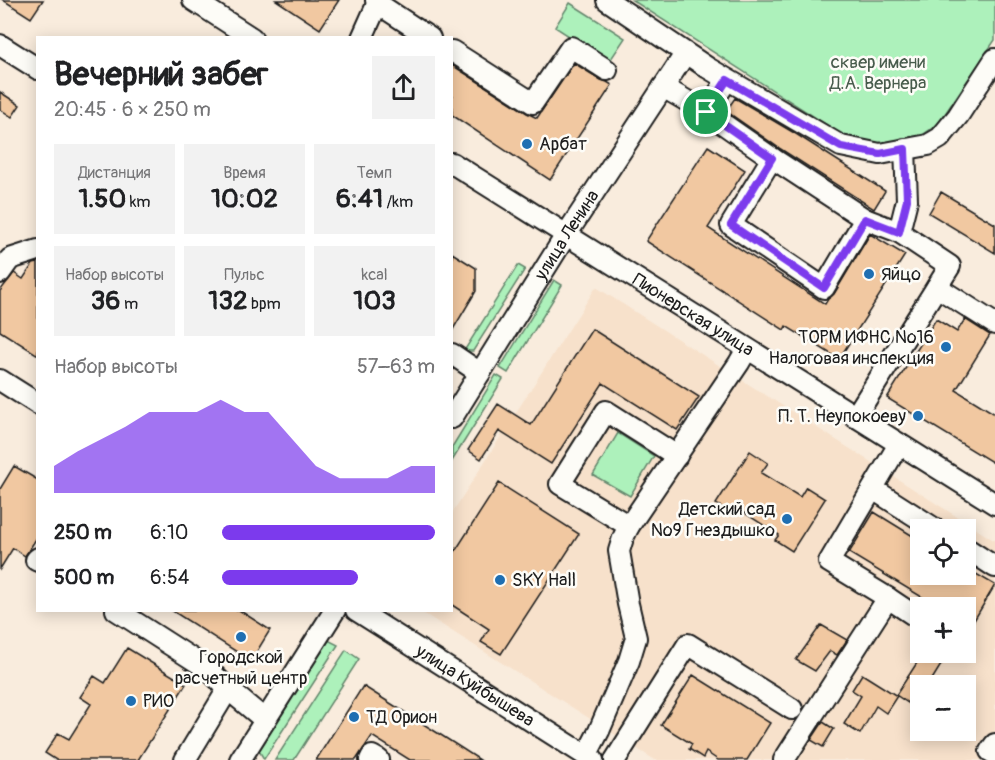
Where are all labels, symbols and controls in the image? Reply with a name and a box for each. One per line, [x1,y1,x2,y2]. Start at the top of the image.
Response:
park label: сквер имени Д.А. Вернера [829,51,926,95]
text: Вечерний забег [54,54,268,95]
button: share [372,56,435,119]
pin [680,86,731,137]
icon: arrive [689,95,722,128]
text: 20:45 · 6 × 250 m [54,97,211,122]
place label: Арбат [539,133,587,156]
marker: Арбат [520,137,534,151]
text: Дистанция [78,163,151,183]
text: Время [223,163,266,183]
text: Темп [357,163,392,183]
text: 1.50 [78,183,126,215]
text: 10:02 [211,183,278,215]
text: 6:41 [336,183,383,215]
street label: улица Ленина [529,185,604,285]
text: km [126,192,151,212]
text: /km [383,192,413,212]
place label: Яйцо [881,263,921,286]
text: Набор высоты [65,265,164,285]
text: Пульс [224,265,265,285]
text: kcal [361,265,388,285]
marker: Яйцо [862,267,876,281]
street label: Пионерская улица [628,268,758,361]
text: 36 [91,285,120,317]
text: 132 [208,285,248,317]
text: 103 [353,285,396,317]
text: m [120,294,138,314]
text: bpm [248,294,281,314]
place label: ТОРМ ИФНС №16 Налоговая инспекция [768,326,934,370]
marker: ТОРМ ИФНС №16 Налоговая инспекция [939,340,953,354]
text: Набор высоты [54,354,178,379]
text: 57–63 m [357,354,435,379]
place label: П. Т. Неупокоеву [778,405,906,428]
marker: П. Т. Неупокоеву [911,409,925,423]
place label: Детский сад №9 Гнездышко [651,498,775,542]
marker: Детский сад №9 Гнездышко [780,512,794,526]
map controls [910,519,976,741]
button: locate [910,519,976,585]
text: 250 m [54,520,112,545]
text: 6:10 [150,520,188,545]
text: 500 m [54,565,114,590]
text: 6:54 [150,565,189,590]
place label: SKY Hall [512,569,576,592]
marker: SKY Hall [493,573,507,587]
button: + [910,597,976,663]
marker: Городской расчетный центр [234,630,248,644]
street label: улица Куйбышева [411,639,539,732]
place label: Городской расчетный центр [175,646,307,690]
button: − [910,675,976,741]
place label: РИО [143,690,174,713]
marker: РИО [124,694,138,708]
place label: ТД Орион [366,706,437,729]
marker: ТД Орион [347,710,361,724]

